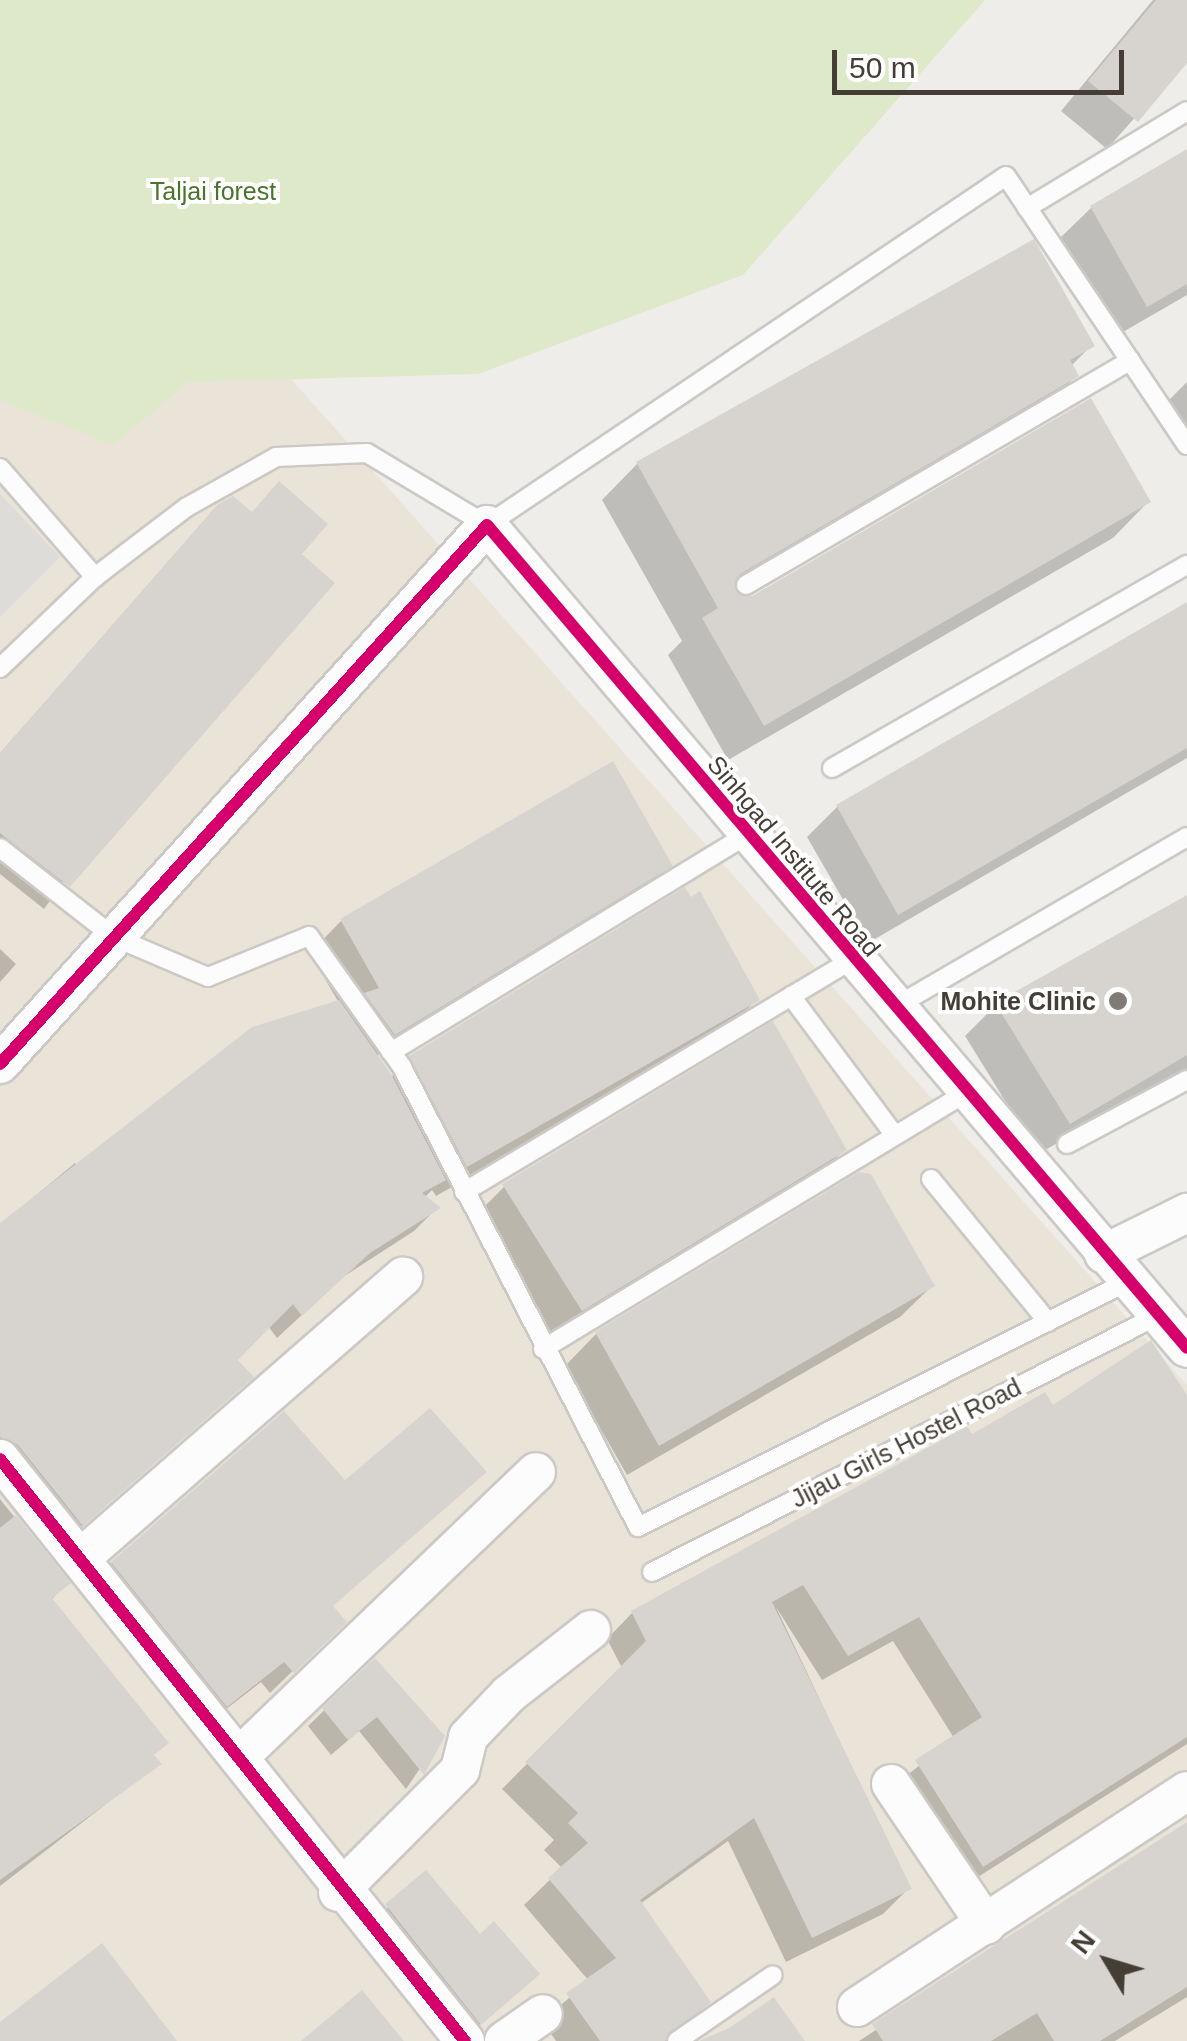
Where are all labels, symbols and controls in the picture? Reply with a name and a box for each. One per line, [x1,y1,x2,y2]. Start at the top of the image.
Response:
scale bar [837,30,1130,92]
text: 50 m [849,51,916,84]
park label: Taljai forest [150,176,276,206]
street label: Sinhgad Institute Road [701,749,887,963]
place label: Mohite Clinic [940,986,1096,1016]
marker: Mohite Clinic [1105,988,1131,1014]
street label: Jijau Girls Hostel Road [786,1372,1026,1514]
north arrow [1057,1911,1157,2011]
text: N [1065,1925,1101,1960]

